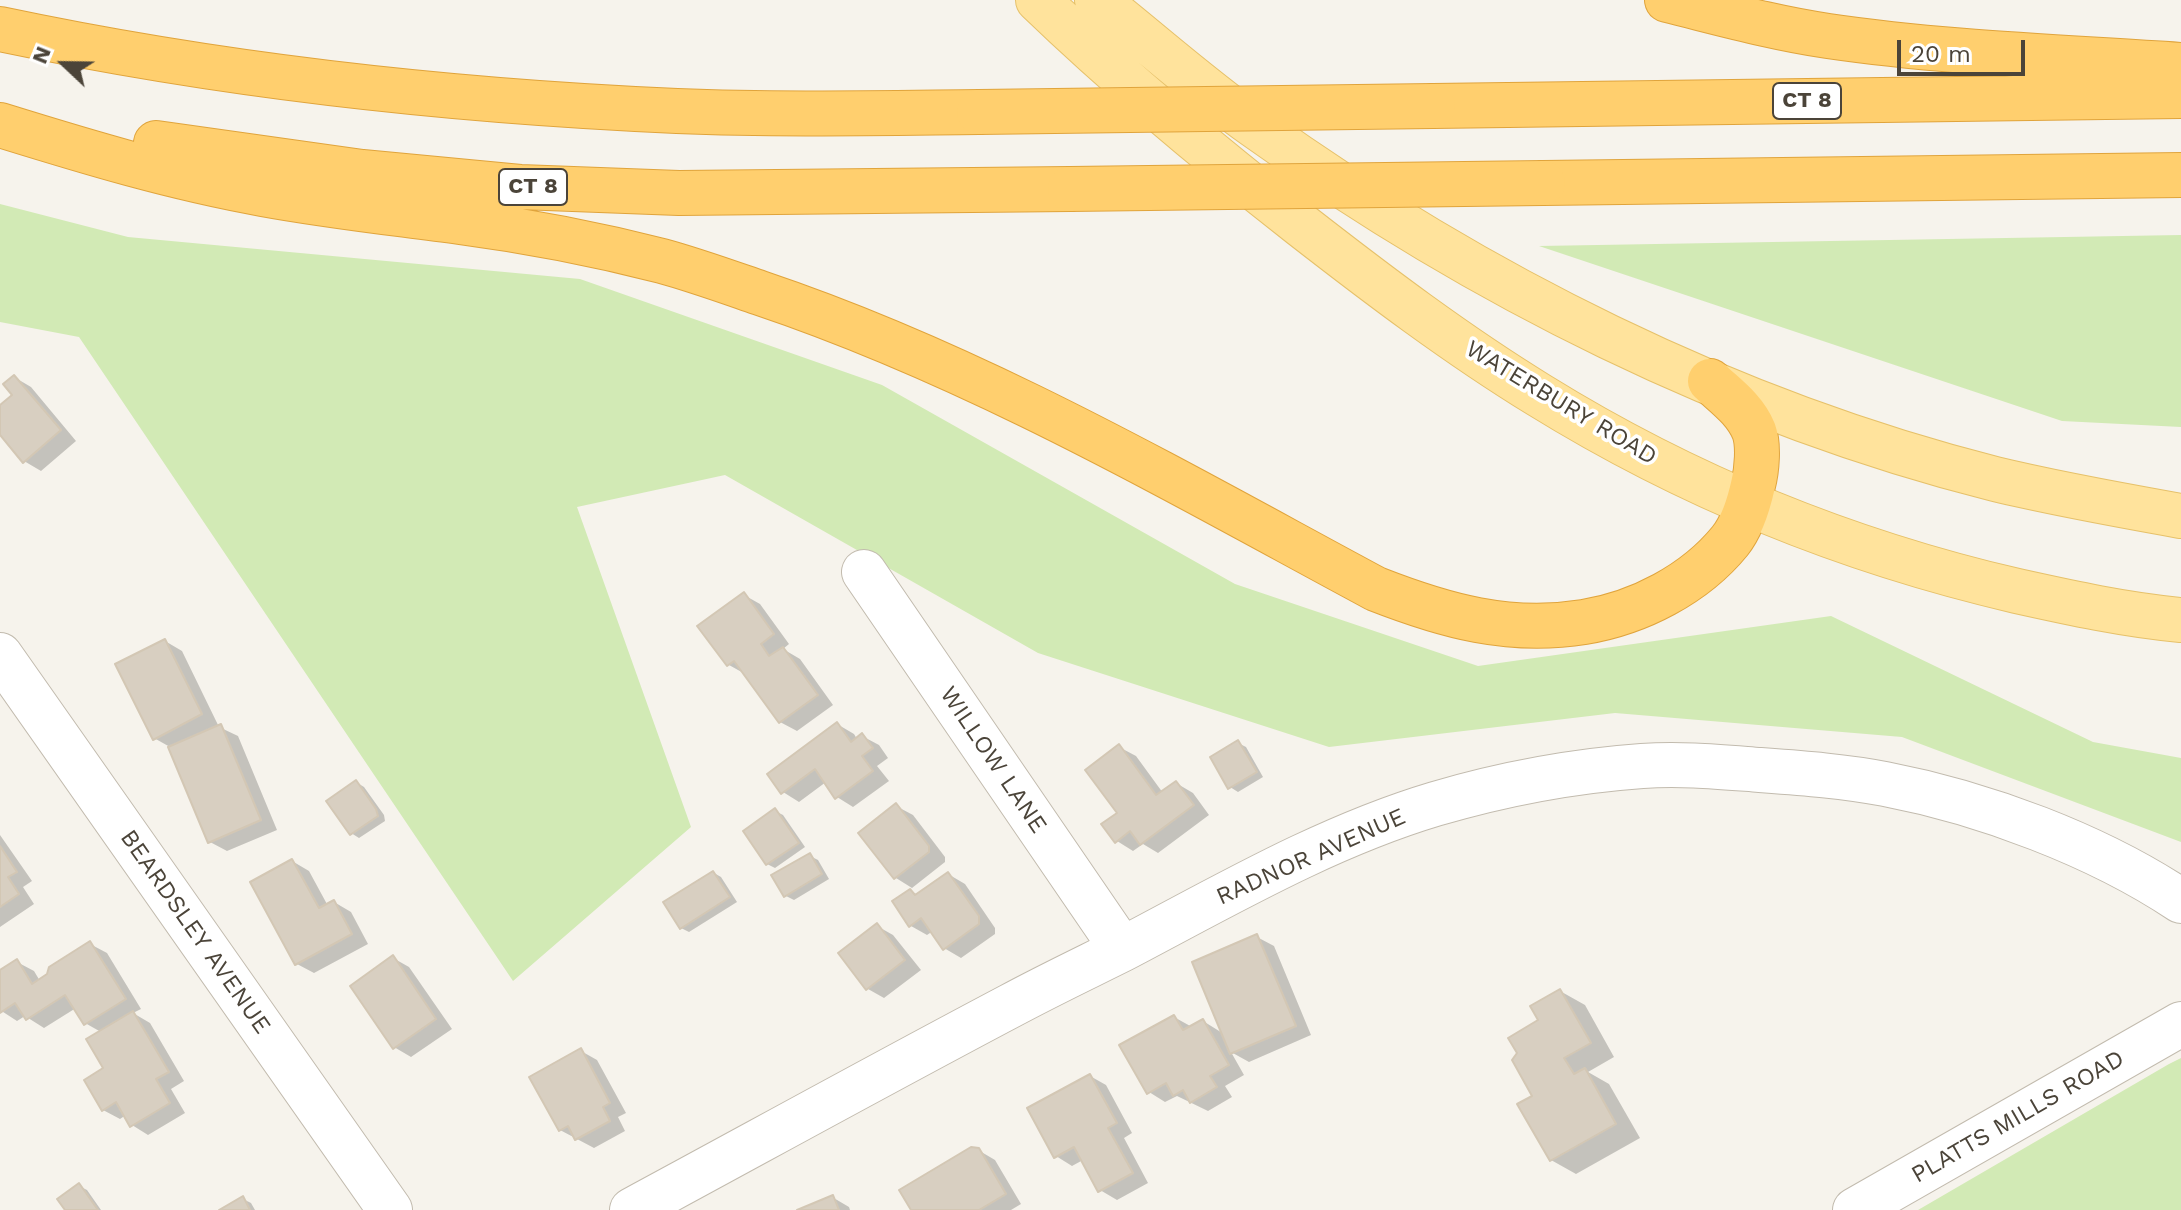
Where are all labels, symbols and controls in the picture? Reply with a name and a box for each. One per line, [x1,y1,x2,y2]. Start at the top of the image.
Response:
north arrow [24,24,104,104]
scale bar [1901,24,2029,74]
text: 20 m [1911,40,1971,68]
text: N [27,43,56,67]
road number: CT 8 [1773,83,1841,119]
road number: CT 8 [499,169,567,205]
street label: WATERBURY ROAD [1460,335,1662,471]
street label: WILLOW LANE [933,681,1053,839]
street label: RADNOR AVENUE [1212,802,1410,912]
street label: BEARDSLEY AVENUE [114,825,276,1039]
street label: PLATTS MILLS ROAD [1907,1044,2129,1190]

